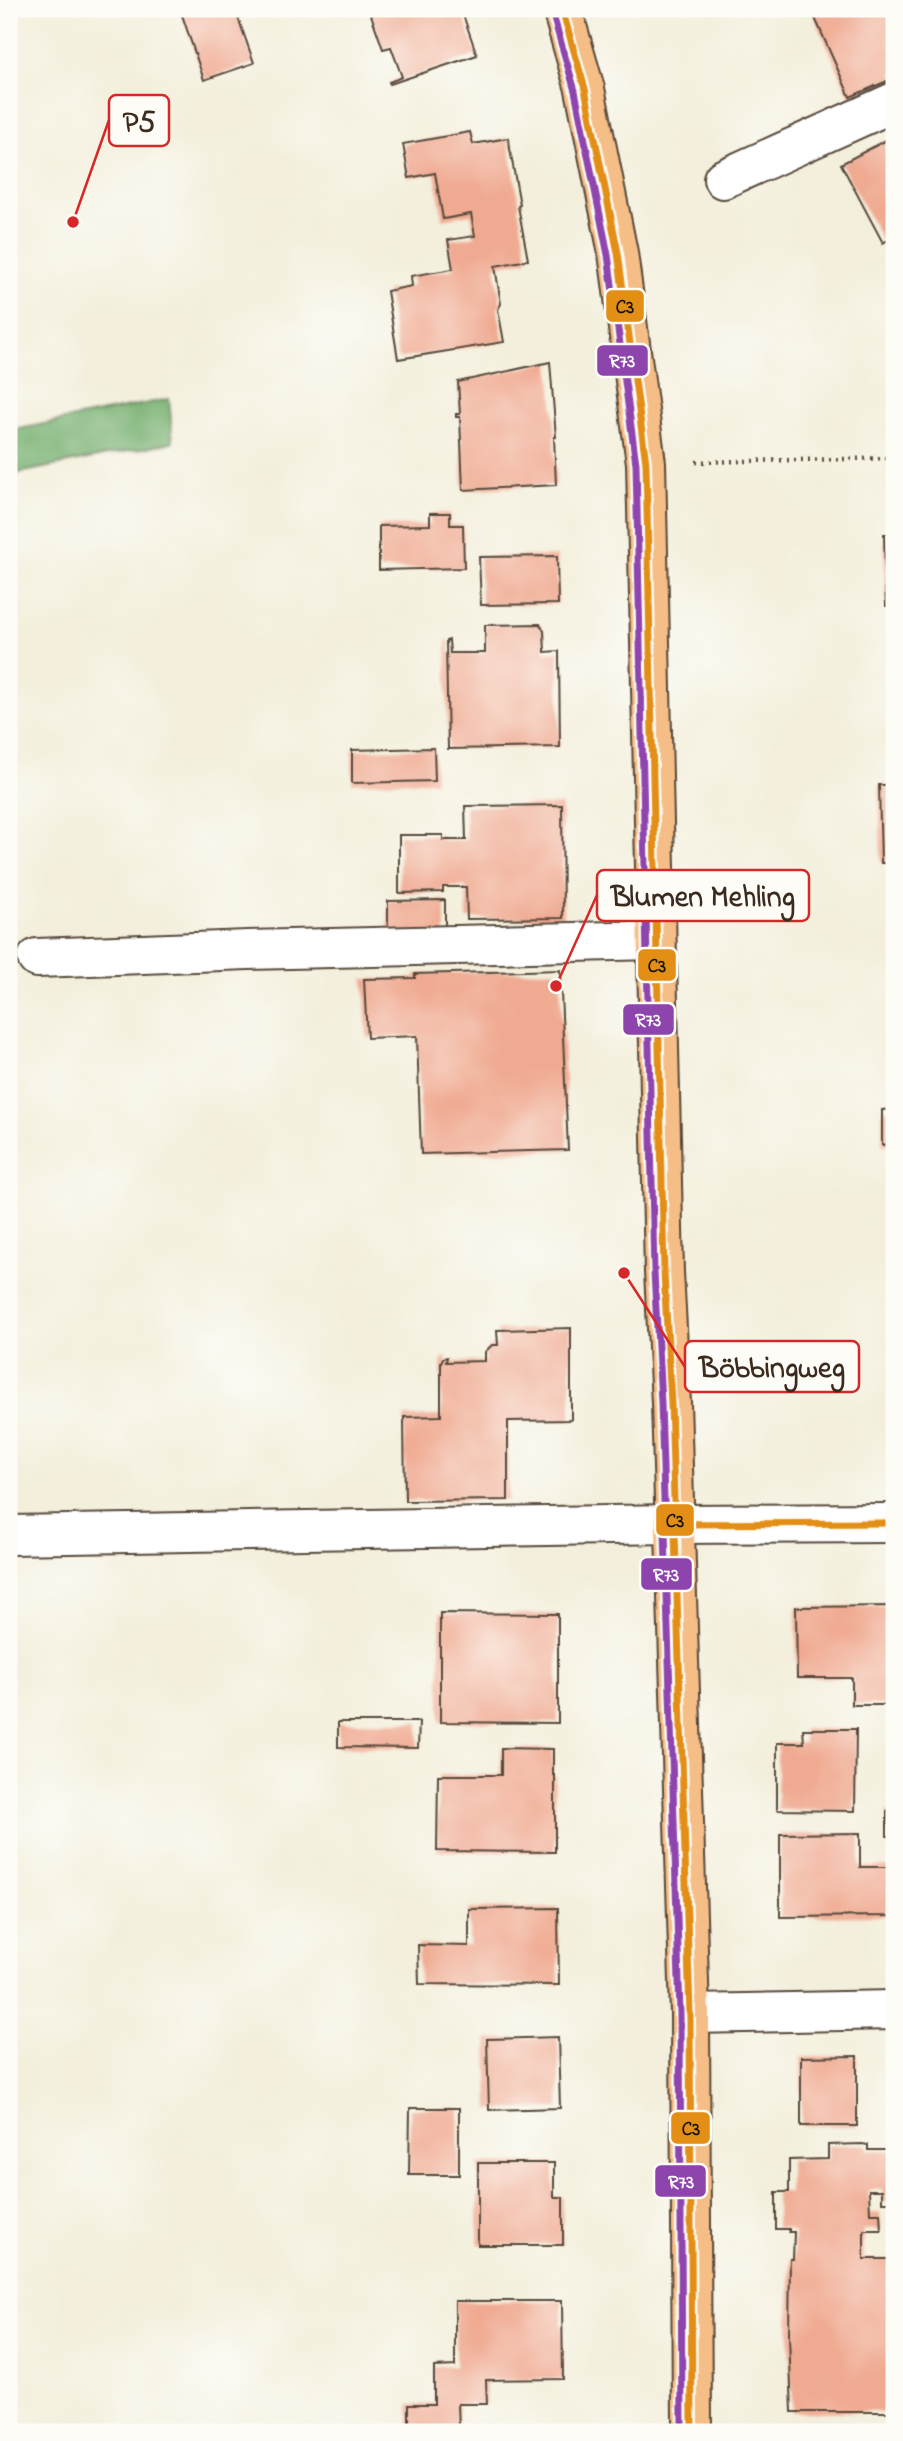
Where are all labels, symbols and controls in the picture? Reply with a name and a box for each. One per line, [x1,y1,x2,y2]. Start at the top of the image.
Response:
callout: P5 [109,95,169,146]
text: P5 [123,102,155,146]
line badge: C3 [605,289,645,323]
text: C3 [616,295,634,322]
line badge: R73 [596,344,649,377]
text: R73 [609,349,635,376]
callout: Blumen Mehling [597,870,809,921]
text: Blumen Mehling [609,877,795,922]
line badge: C3 [637,948,677,982]
text: C3 [648,954,666,981]
line badge: R73 [622,1003,675,1036]
text: R73 [635,1008,661,1035]
callout: Böbbingweg [685,1341,859,1392]
text: Böbbingweg [697,1348,845,1393]
line badge: C3 [655,1503,695,1537]
text: C3 [666,1509,684,1536]
line badge: R73 [640,1557,693,1591]
text: R73 [653,1563,679,1590]
line badge: C3 [670,2111,711,2145]
text: C3 [682,2117,700,2144]
line badge: R73 [654,2164,707,2198]
text: R73 [668,2170,694,2197]

